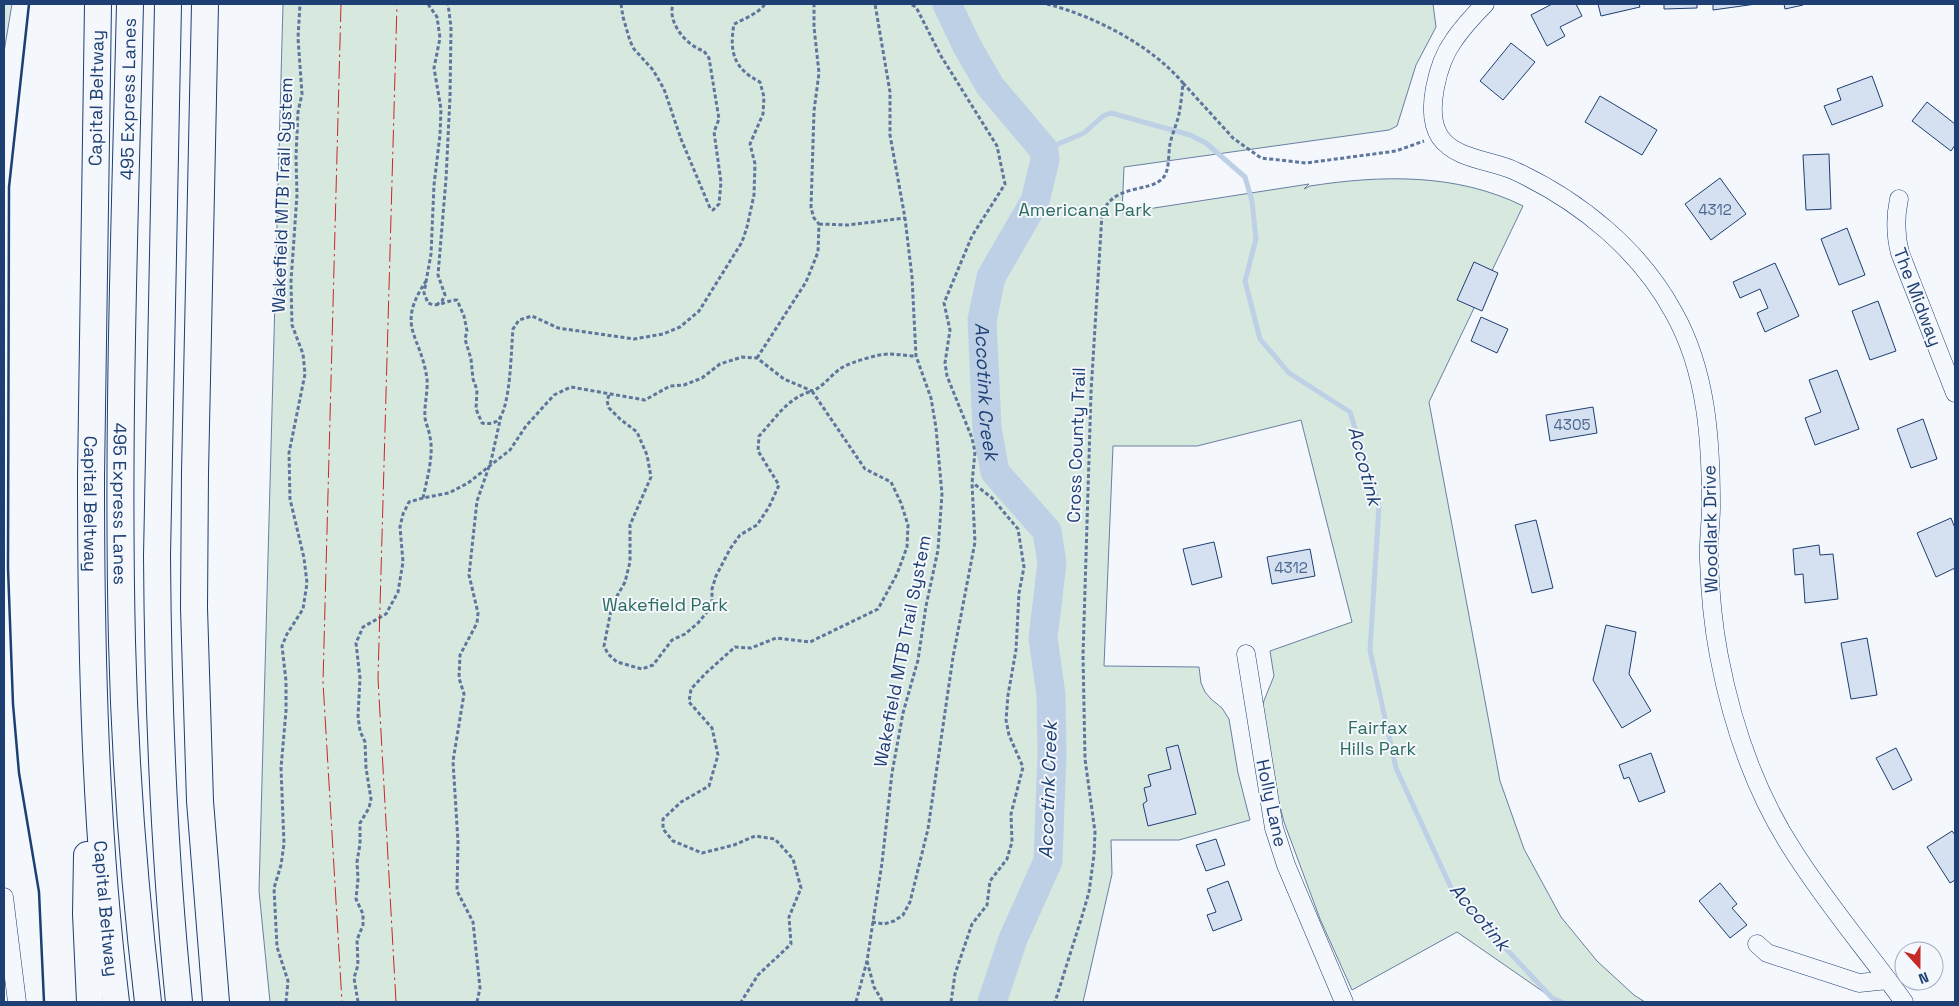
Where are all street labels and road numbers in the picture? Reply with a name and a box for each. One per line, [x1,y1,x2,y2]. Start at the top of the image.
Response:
street label: 495 Express Lanes [115,18,141,180]
street label: Capital Beltway [83,30,109,166]
street label: Wakefield MTB Trail System [266,77,298,313]
street label: The Midway [1889,244,1947,350]
street label: Cross County Trail [1062,367,1090,523]
street label: 495 Express Lanes [109,423,132,585]
street label: Capital Beltway [79,436,103,572]
street label: Woodlark Drive [1697,465,1723,593]
street label: Wakefield MTB Trail System [868,533,936,769]
street label: Holly Lane [1251,757,1293,849]
street label: Capital Beltway [90,840,124,978]

